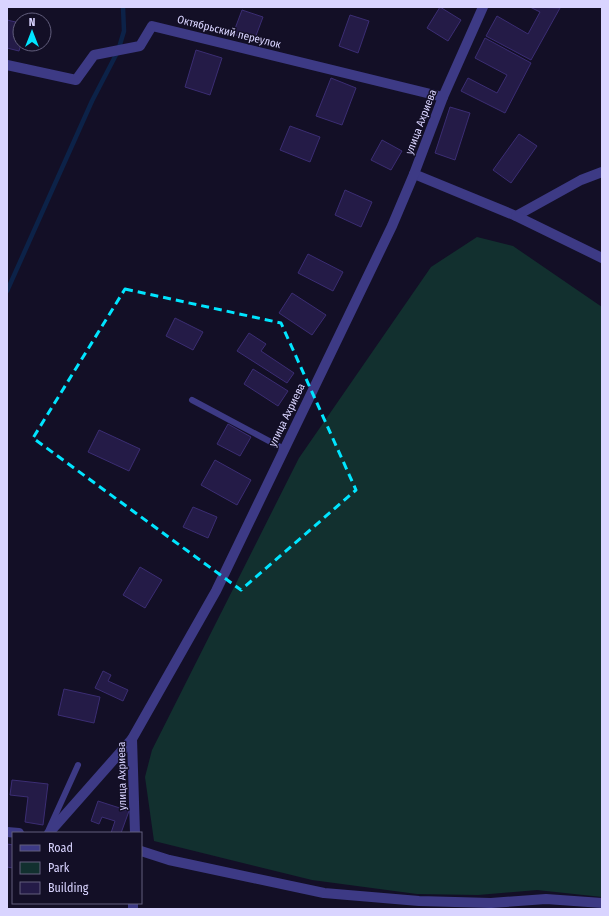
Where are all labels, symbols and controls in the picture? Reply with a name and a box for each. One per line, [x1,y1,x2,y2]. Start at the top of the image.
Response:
north arrow [12,12,52,52]
street label: Октябрьский переулок [176,13,283,51]
text: N [29,16,35,29]
street label: улица Ахриева [403,88,439,156]
street label: улица Ахриева [266,381,308,449]
street label: улица Ахриева [115,742,129,810]
legend [12,832,142,904]
text: Road [48,841,73,855]
text: Park [48,861,70,875]
text: Building [48,881,89,895]

